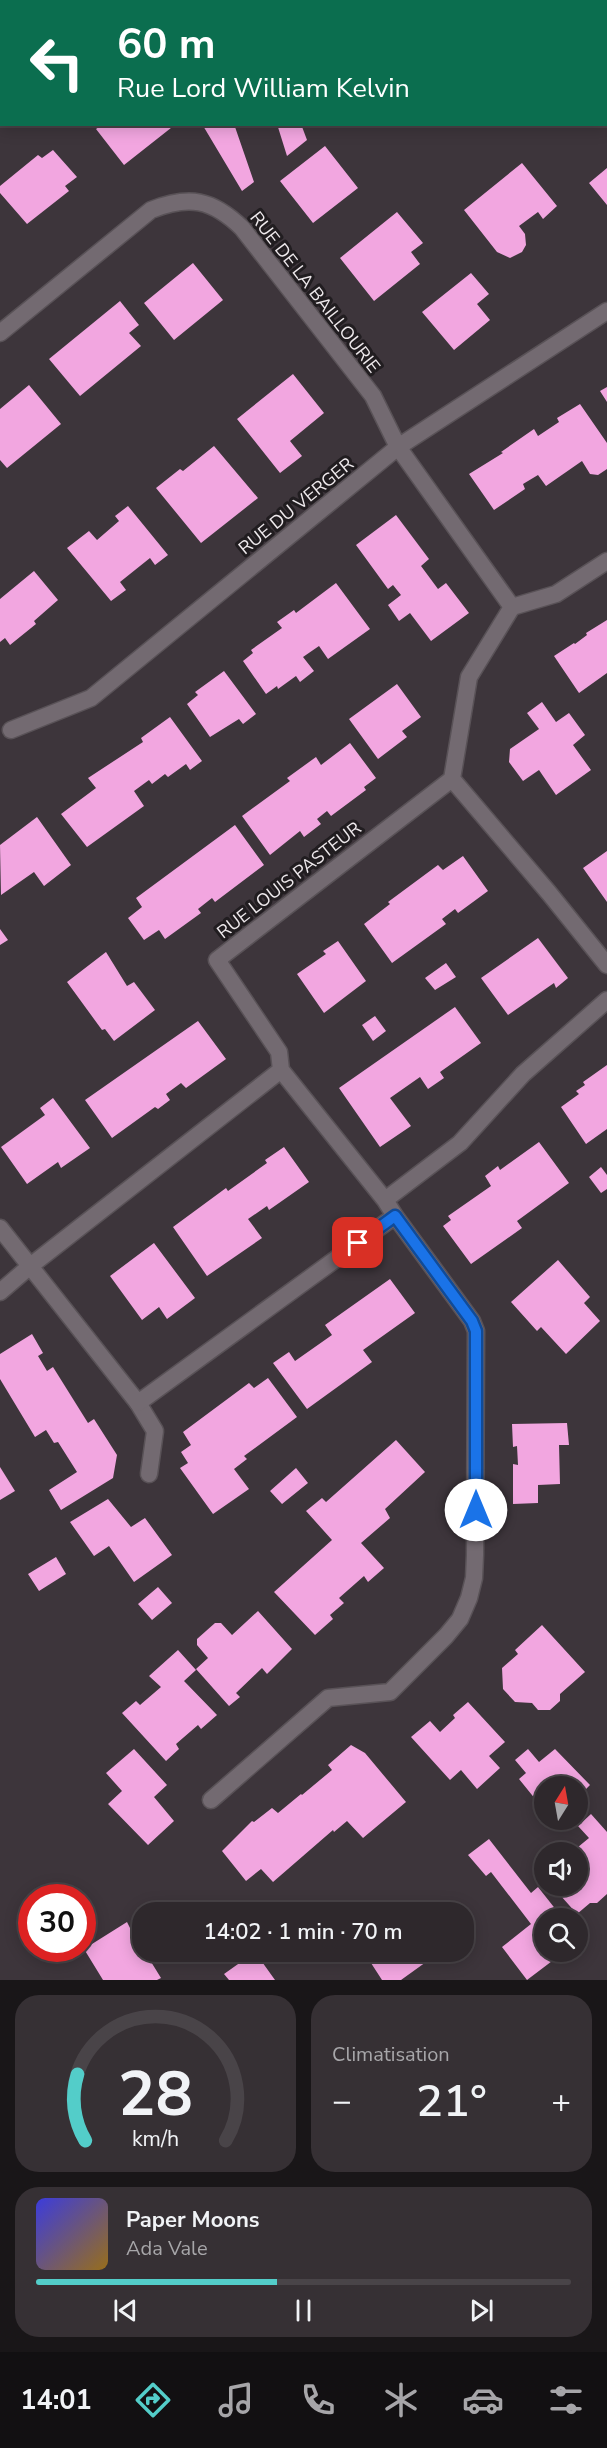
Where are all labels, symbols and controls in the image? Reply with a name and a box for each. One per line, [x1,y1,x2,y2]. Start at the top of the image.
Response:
text: 60 m [117,16,216,73]
icon: left [18,24,96,102]
text: Rue Lord William Kelvin [117,70,410,107]
street label: RUE DE LA BAILLOURIE [244,206,386,378]
street label: RUE DU VERGER [233,452,359,560]
street label: RUE LOUIS PASTEUR [212,816,366,944]
pin [332,1217,383,1268]
icon: arrive [341,1226,374,1259]
position arrow [444,1478,508,1542]
north arrow [534,1776,588,1830]
map controls [534,1776,588,1962]
button: sound [534,1842,588,1896]
speed limit sign: 30 [18,1884,96,1962]
button: search [534,1908,588,1962]
text: 14:02 · 1 min · 70 m [204,1917,402,1947]
text: Climatisation [332,2041,450,2068]
text: 28 [118,2052,193,2137]
text: 21° [416,2071,487,2132]
text: − [332,2079,352,2124]
text: + [551,2079,571,2124]
text: km/h [132,2124,179,2154]
text: Paper Moons [126,2205,260,2235]
text: Ada Vale [126,2235,208,2262]
icon: previous [109,2294,142,2327]
icon: pause [287,2294,320,2327]
icon: next [465,2294,498,2327]
icon: directions [132,2379,174,2421]
icon: music [215,2379,257,2421]
icon: phone [297,2379,339,2421]
icon: climate [380,2379,422,2421]
icon: car [462,2379,504,2421]
icon: filters [545,2379,587,2421]
text: 14:01 [20,2382,92,2419]

